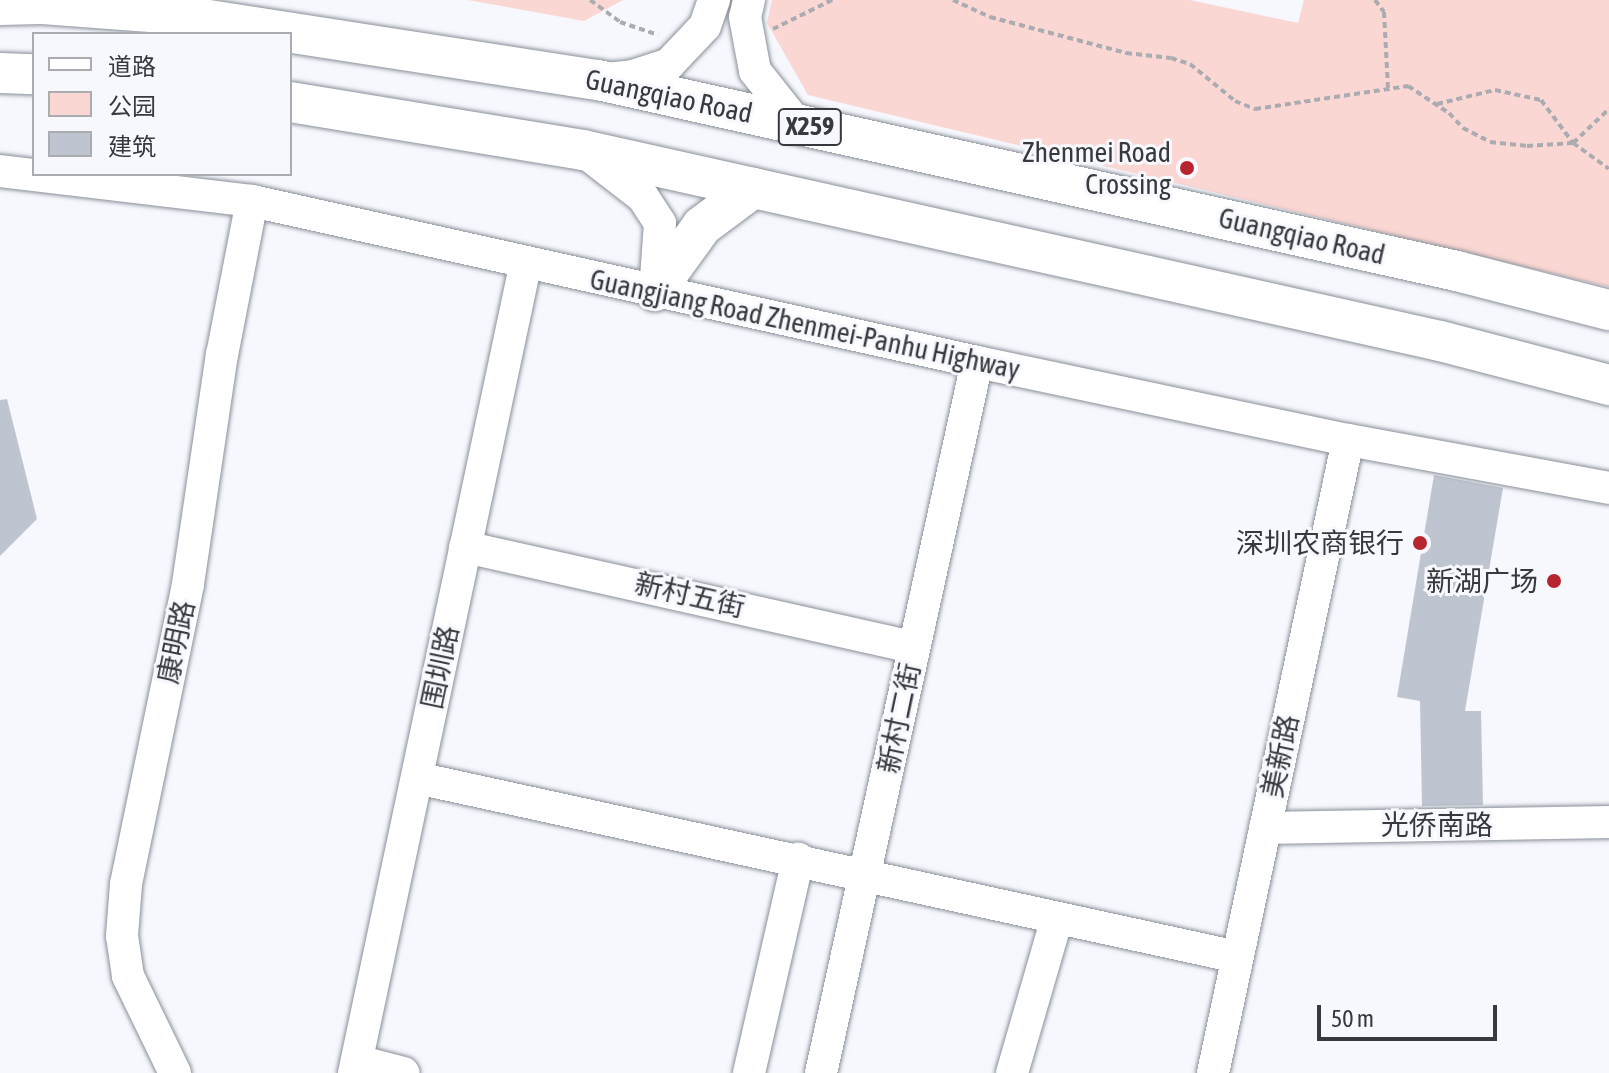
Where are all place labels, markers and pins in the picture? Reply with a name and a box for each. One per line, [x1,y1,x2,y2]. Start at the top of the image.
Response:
place label: Zhenmei Road Crossing [1022,135,1171,201]
marker: Zhenmei Road Crossing [1178,159,1196,177]
place label: 深圳农商银行 [1236,526,1404,560]
marker: 深圳农商银行 [1411,534,1429,552]
place label: 新湖广场 [1426,564,1538,598]
marker: 新湖广场 [1545,572,1563,590]

